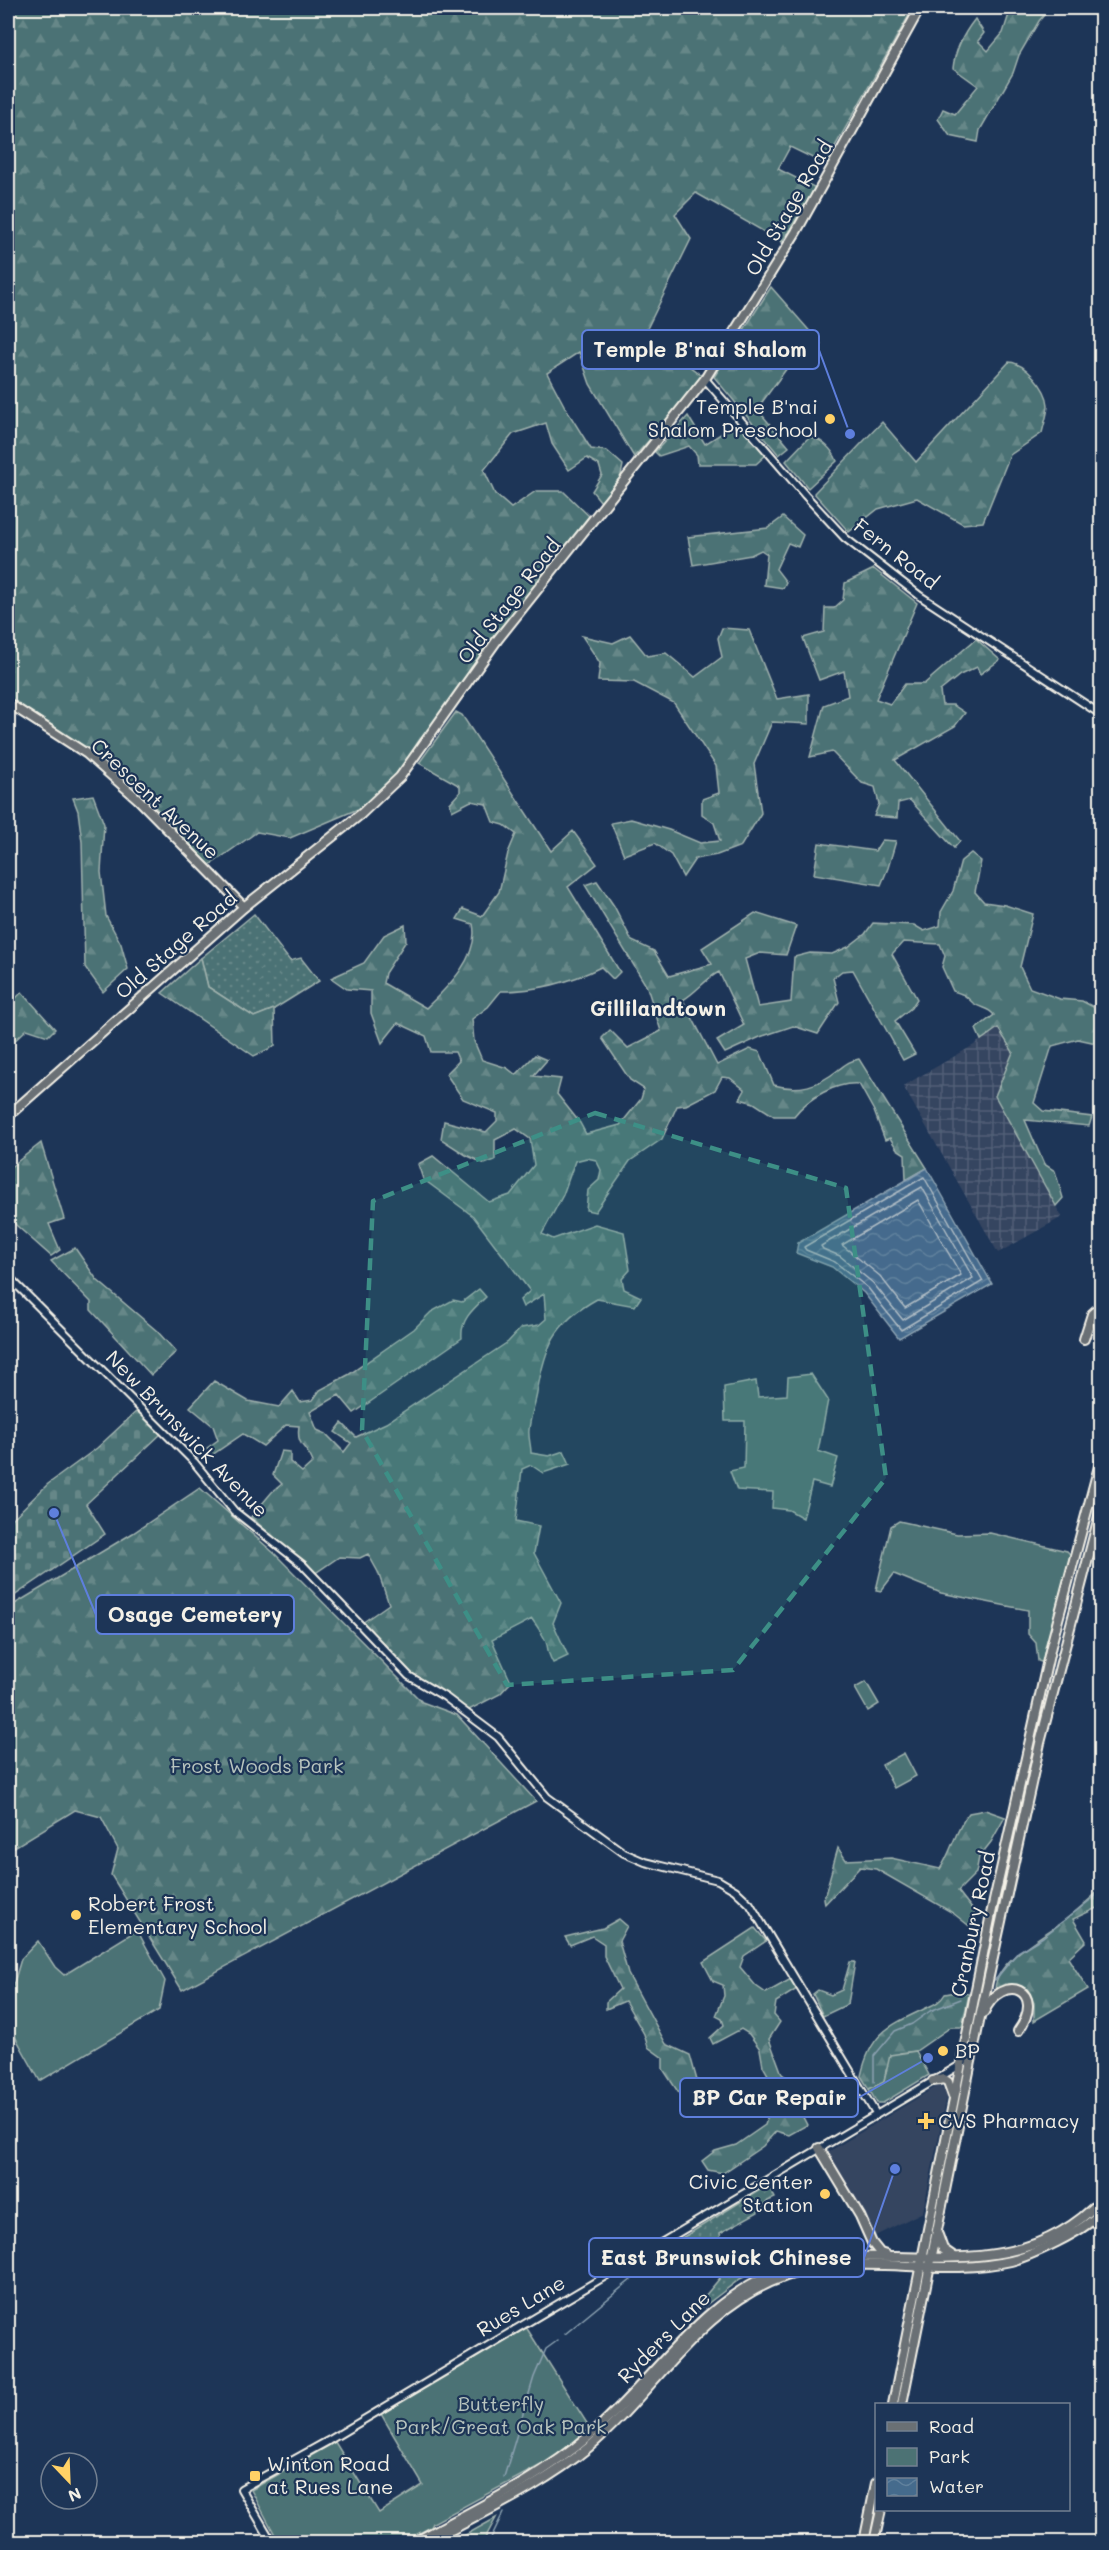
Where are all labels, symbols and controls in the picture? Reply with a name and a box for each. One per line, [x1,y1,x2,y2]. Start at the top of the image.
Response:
street label: Old Stage Road [739,135,838,280]
callout: Temple B'nai Shalom [582,330,819,369]
text: Temple B'nai Shalom [593,335,807,362]
place label: Temple B'nai Shalom Preschool [648,393,818,442]
marker: Temple B'nai Shalom Preschool [823,412,837,426]
street label: Fern Road [849,512,944,595]
street label: Old Stage Road [451,532,565,669]
street label: Crescent Avenue [86,732,225,864]
street label: Old Stage Road [109,884,241,1004]
district label: Gillilandtown [590,994,726,1021]
street label: New Brunswick Avenue [101,1344,274,1523]
callout: Osage Cemetery [96,1595,294,1634]
text: Osage Cemetery [108,1600,282,1628]
park label: Frost Woods Park [170,1752,344,1778]
street label: Cranbury Road [944,1849,1000,1999]
place label: Robert Frost Elementary School [88,1890,267,1939]
marker: Robert Frost Elementary School [69,1908,83,1922]
place label: BP [955,2037,980,2063]
marker: BP [936,2044,950,2058]
callout: BP Car Repair [680,2078,858,2117]
text: BP Car Repair [692,2083,846,2110]
place label: CVS Pharmacy [938,2107,1079,2133]
marker: CVS Pharmacy [919,2114,933,2128]
place label: Civic Center Station [689,2168,813,2217]
marker: Civic Center Station [818,2187,832,2201]
callout: East Brunswick Chinese [589,2238,864,2277]
text: East Brunswick Chinese [601,2243,851,2270]
street label: Rues Lane [471,2269,569,2342]
street label: Ryders Lane [611,2284,715,2388]
park label: Butterfly Park/Great Oak Park [395,2390,607,2439]
legend [875,2403,1070,2511]
text: Road [929,2414,974,2438]
text: Park [929,2444,970,2468]
place label: Winton Road at Rues Lane [267,2450,393,2499]
north arrow [39,2451,99,2511]
marker: Winton Road at Rues Lane [248,2469,262,2483]
text: Water [929,2474,984,2498]
text: N [65,2483,85,2507]

